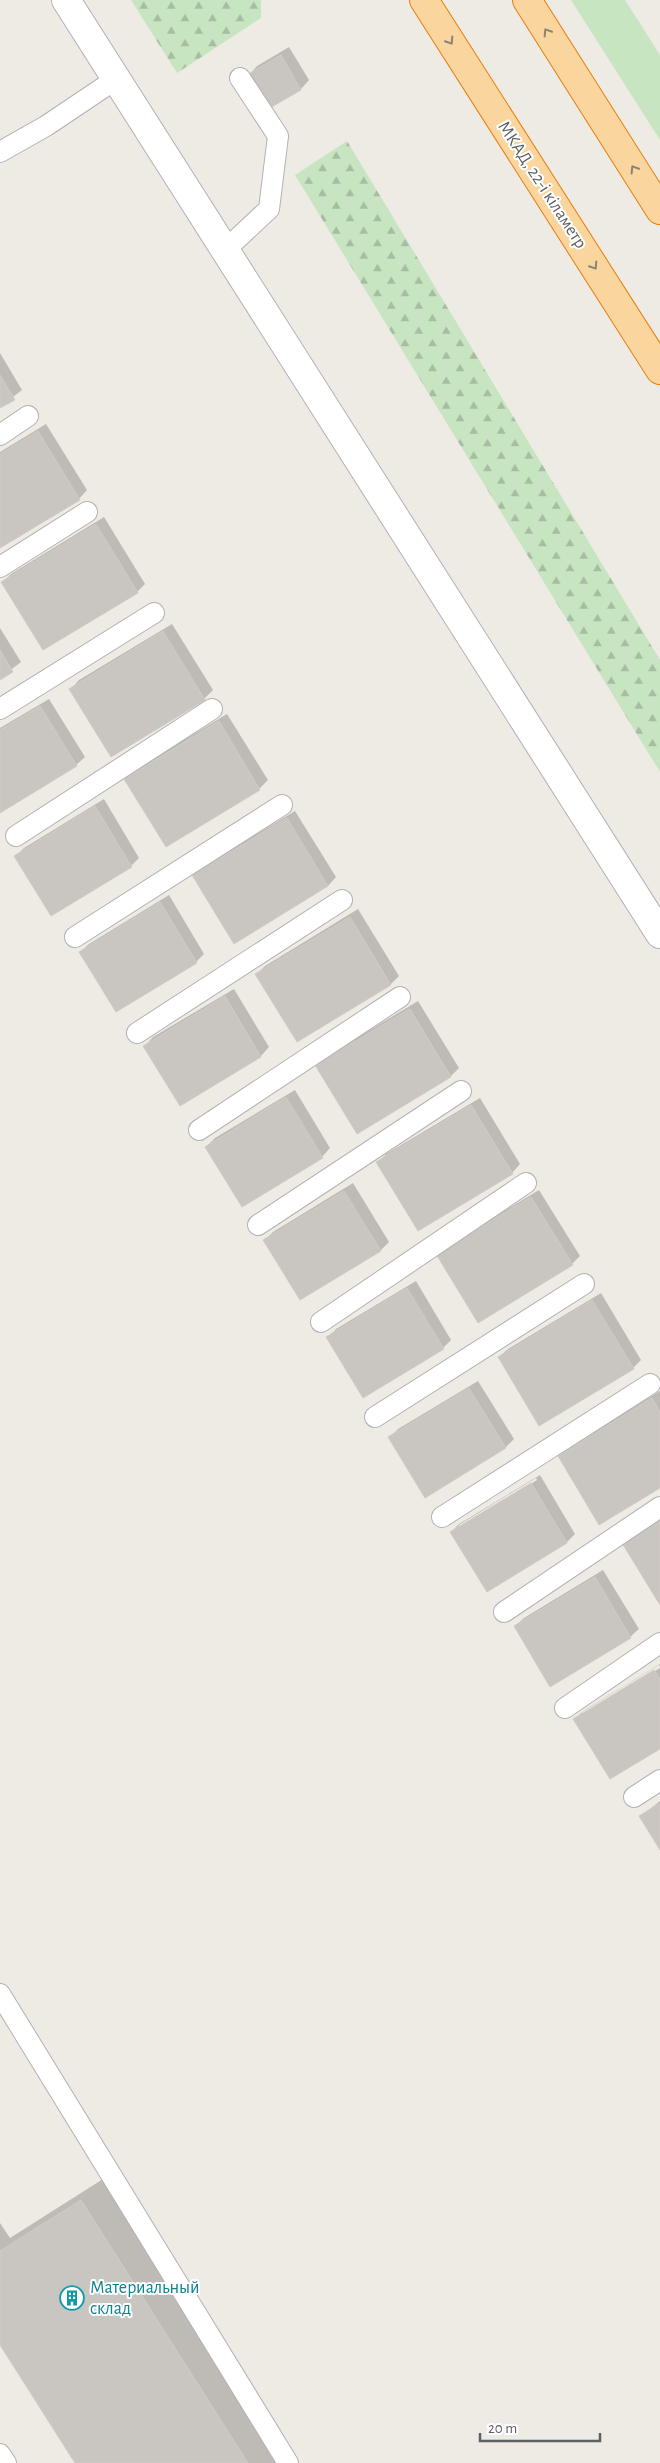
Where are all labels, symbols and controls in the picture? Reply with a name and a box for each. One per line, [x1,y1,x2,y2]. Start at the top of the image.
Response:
one-way arrow [544,28,553,37]
one-way arrow [444,35,453,45]
street label: МКАД, 22-і кіламетр [494,118,590,252]
one-way arrow [631,166,640,175]
one-way arrow [588,261,597,270]
place label: Материальный склад [90,2279,199,2318]
building icon: Материальный склад [59,2285,85,2311]
scale bar [480,2410,600,2442]
text: 20 m [488,2421,517,2436]

